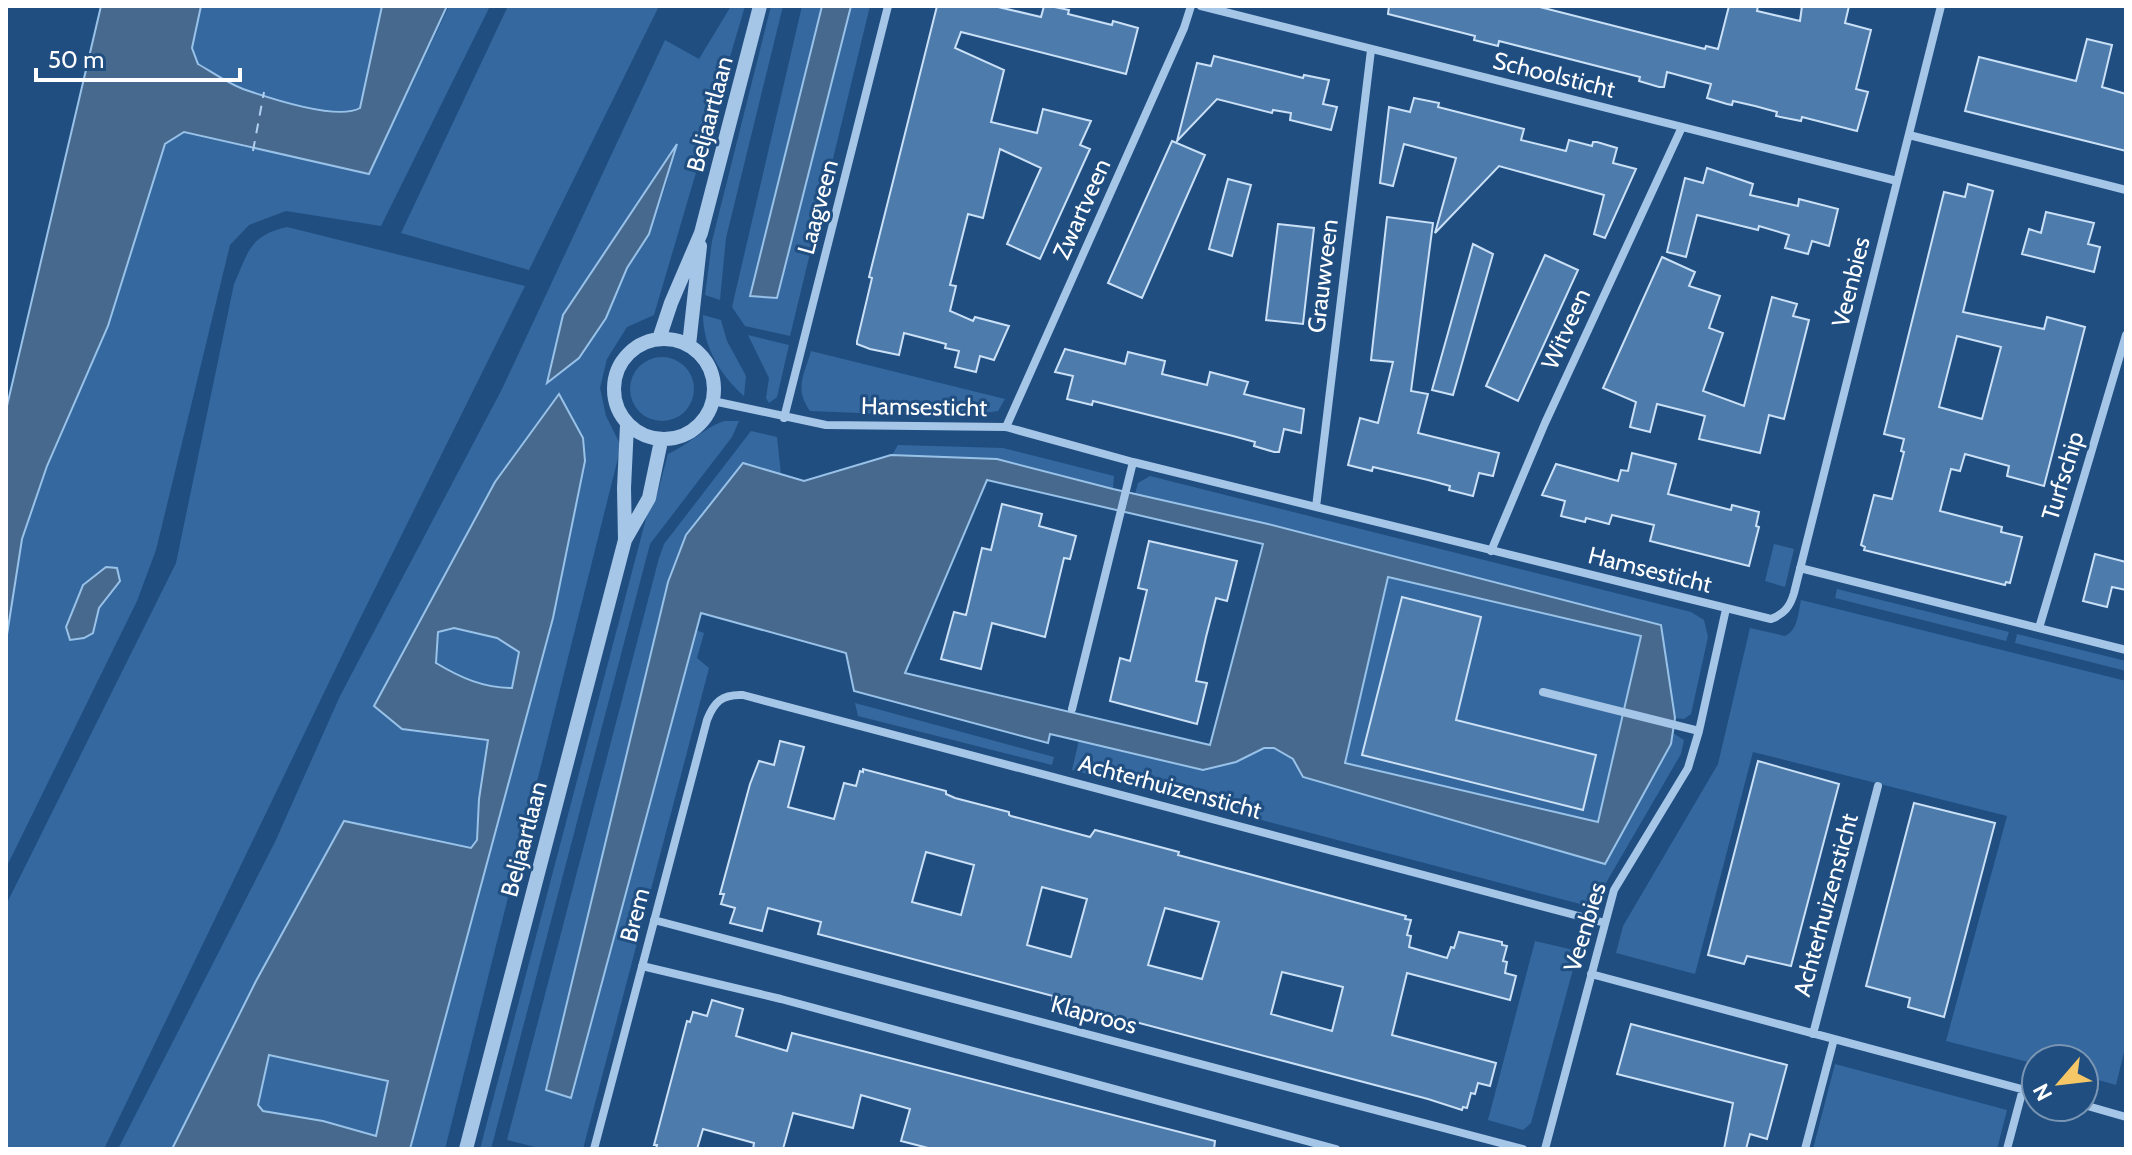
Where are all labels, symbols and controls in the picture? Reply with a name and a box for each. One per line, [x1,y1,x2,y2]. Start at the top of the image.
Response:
scale bar [36,32,240,82]
text: 50 m [48,45,104,74]
street label: Schoolsticht [1490,45,1618,104]
street label: Beljaartlaan [680,53,739,175]
street label: Zwartveen [1047,154,1117,264]
street label: Laagveen [791,156,844,257]
street label: Grauwveen [1301,217,1344,335]
street label: Veenbies [1825,234,1876,330]
street label: Witveen [1535,284,1596,374]
street label: Hamsesticht [861,391,987,422]
street label: Turfschip [2035,428,2090,524]
street label: Hamsesticht [1585,540,1715,599]
street label: Achterhuizensticht [1075,748,1265,825]
street label: Beljaartlaan [494,778,553,900]
street label: Achterhuizensticht [1787,810,1864,1000]
street label: Veenbies [1557,879,1612,975]
street label: Brem [613,885,656,945]
street label: Klaproos [1048,989,1140,1040]
north arrow [2020,1043,2100,1123]
text: N [2027,1079,2058,1105]

